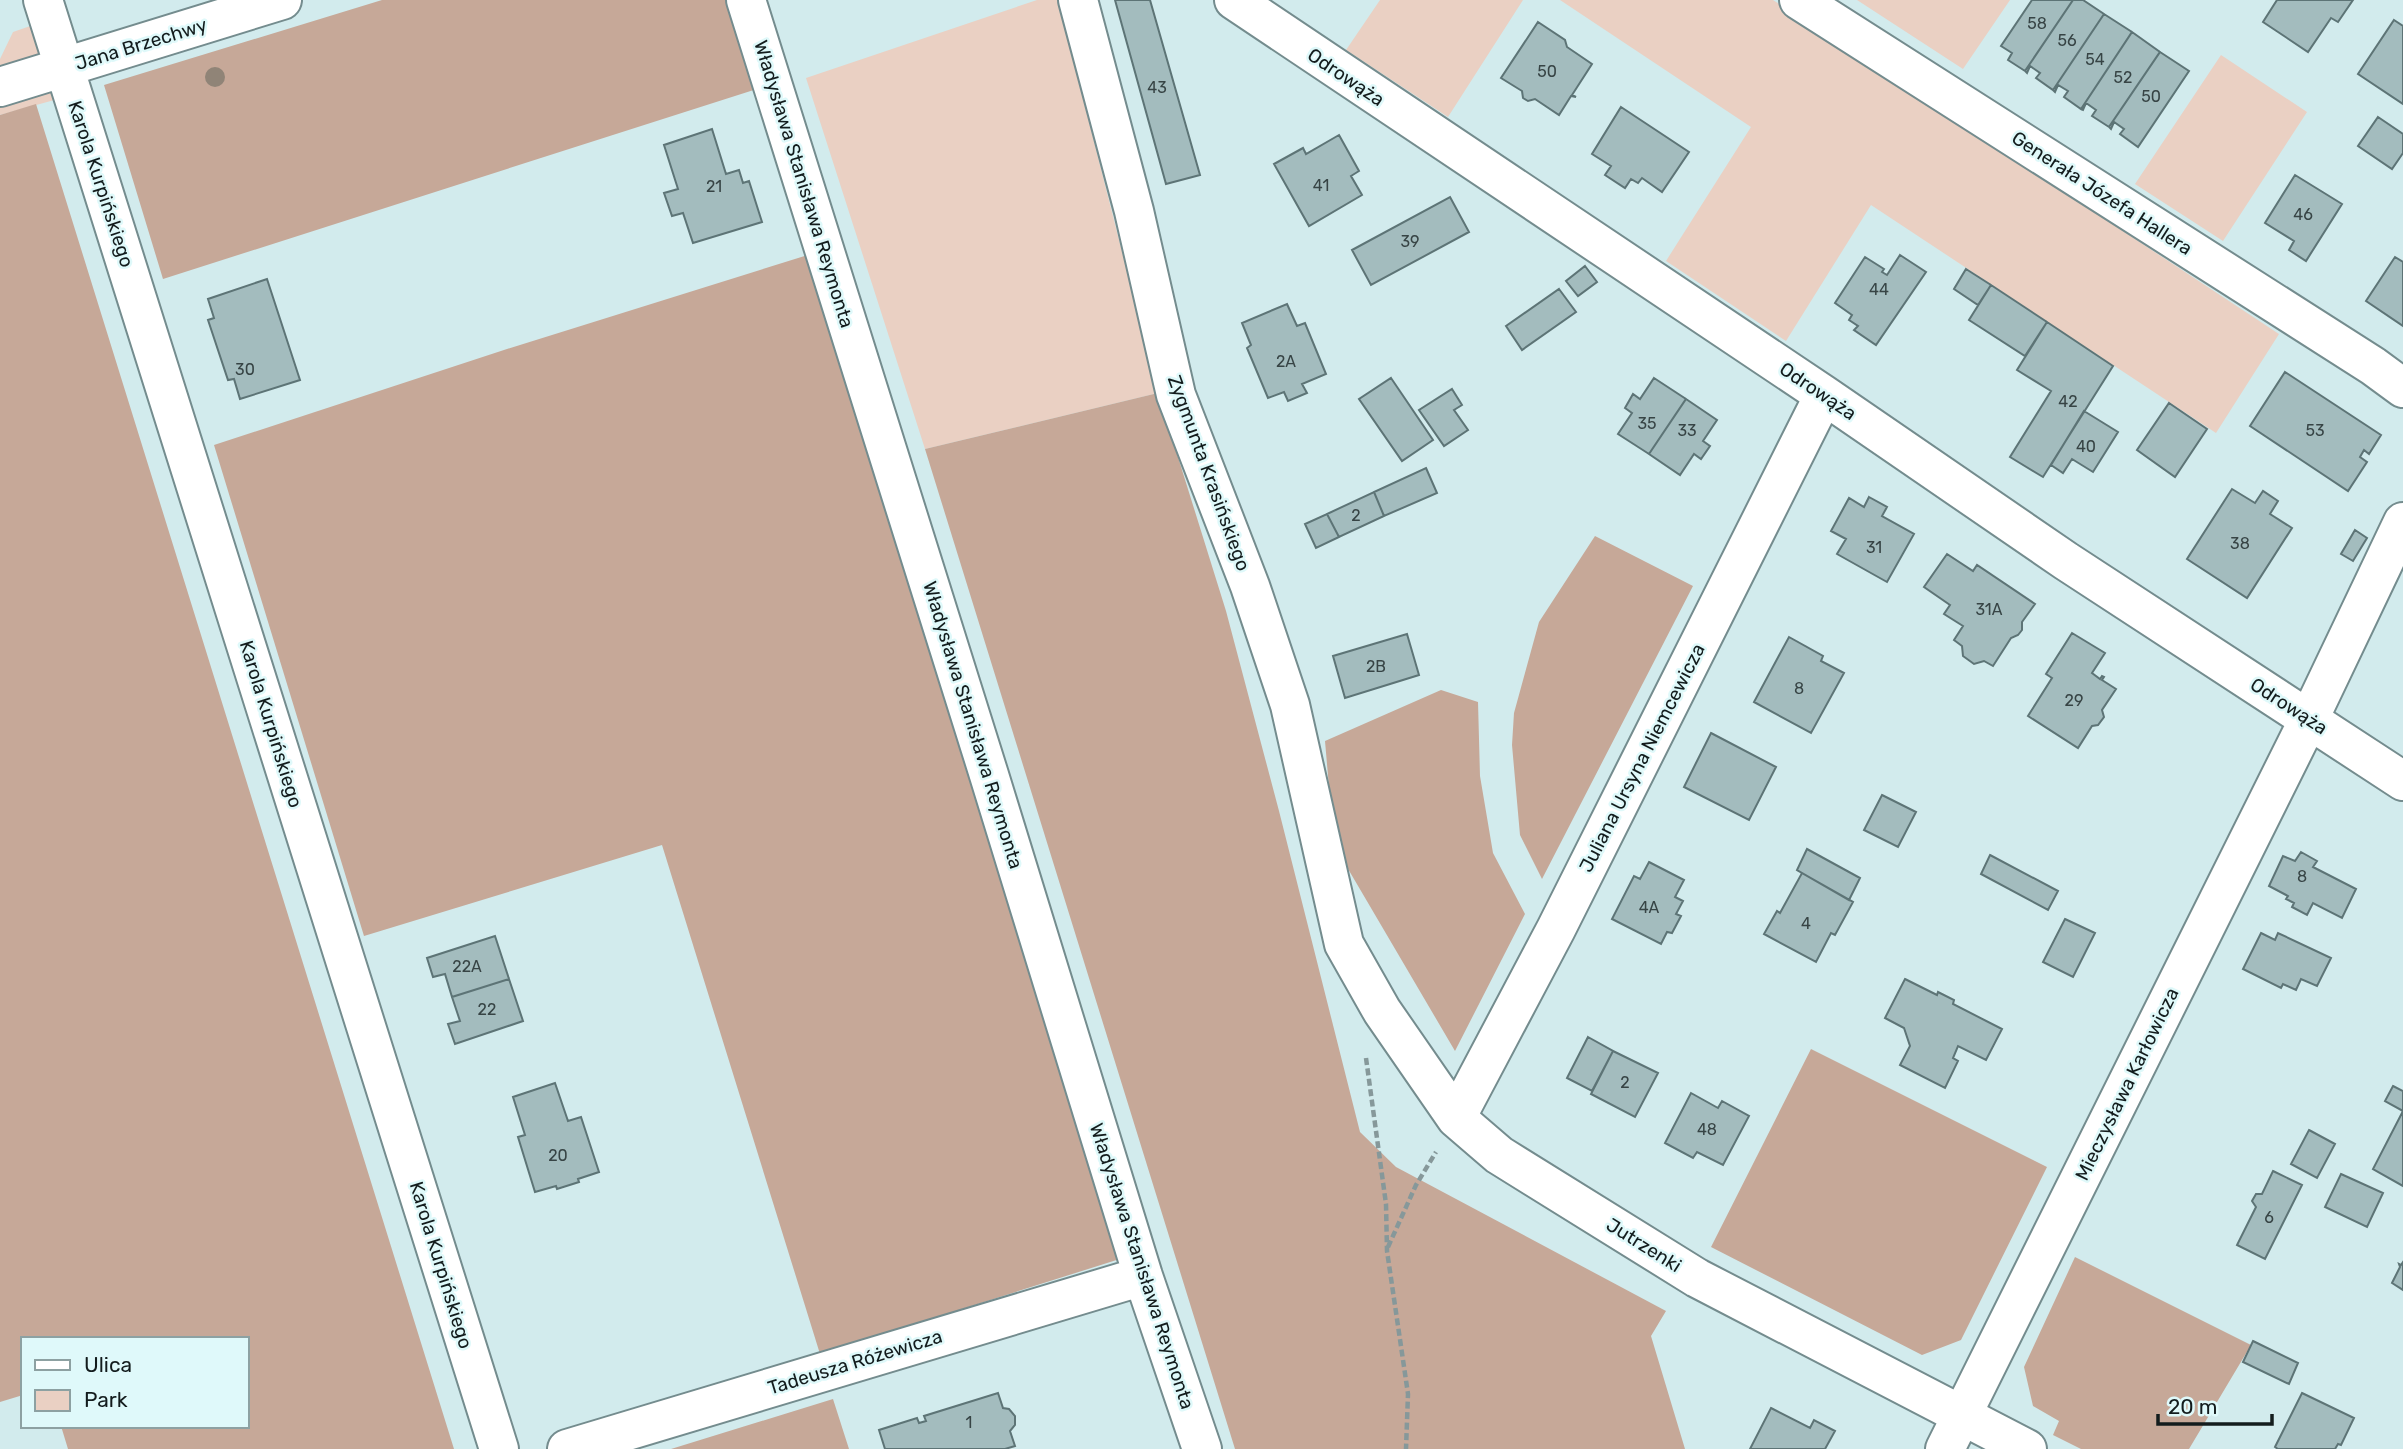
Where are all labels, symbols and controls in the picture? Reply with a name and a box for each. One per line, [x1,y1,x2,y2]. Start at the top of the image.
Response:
street label: Jana Brzechwy [72,13,210,75]
house number: 58 [2027,14,2047,33]
house number: 56 [2057,31,2077,50]
street label: Władysława Stanisława Reymonta [749,37,859,331]
street label: Odrowąża [1303,43,1389,111]
house number: 54 [2085,50,2105,69]
house number: 50 [1537,62,1557,81]
house number: 52 [2114,68,2132,87]
house number: 43 [1147,78,1167,97]
house number: 50 [2141,87,2161,106]
street label: Karola Kurpińskiego [63,98,139,270]
street label: Generała Józefa Hallera [2007,126,2197,260]
house number: 41 [1313,176,1329,195]
house number: 21 [706,177,722,196]
house number: 46 [2293,205,2313,224]
house number: 39 [1400,232,1420,251]
house number: 44 [1869,280,1889,299]
house number: 2A [1276,352,1296,371]
street label: Odrowąża [1775,357,1861,425]
house number: 30 [235,360,255,379]
street label: Zygmunta Krasińskiego [1163,372,1255,574]
house number: 42 [2058,392,2078,411]
house number: 35 [1637,414,1657,433]
house number: 33 [1677,421,1697,440]
house number: 53 [2305,421,2325,440]
house number: 40 [2076,437,2096,456]
house number: 2 [1351,506,1361,525]
house number: 38 [2230,534,2250,553]
house number: 31 [1866,538,1882,557]
street label: Władysława Stanisława Reymonta [918,578,1028,872]
house number: 31A [1976,600,2003,619]
street label: Karola Kurpińskiego [235,638,307,810]
street label: Juliana Ursyna Niemcewicza [1574,640,1710,876]
house number: 2B [1366,657,1386,676]
street label: Odrowąża [2246,673,2332,739]
house number: 8 [1794,679,1804,698]
house number: 29 [2065,691,2083,710]
house number: 8 [2297,867,2307,886]
house number: 4A [1639,898,1660,917]
house number: 4 [1801,914,1811,933]
house number: 22A [452,957,482,976]
street label: Mieczysława Karłowicza [2070,984,2184,1184]
house number: 22 [478,1000,496,1019]
house number: 2 [1620,1073,1630,1092]
street label: Władysława Stanisława Reymonta [1085,1120,1199,1412]
house number: 48 [1697,1120,1717,1139]
house number: 20 [548,1146,568,1165]
street label: Karola Kurpińskiego [405,1179,477,1351]
house number: 6 [2264,1208,2274,1227]
street label: Jutrzenki [1602,1213,1686,1277]
street label: Tadeusza Różewicza [765,1325,945,1399]
legend [21,1337,248,1428]
text: Ulica [84,1352,132,1377]
scale bar [2158,1382,2272,1426]
text: Park [84,1387,128,1412]
text: 20 m [2168,1394,2217,1419]
house number: 1 [966,1413,972,1432]

